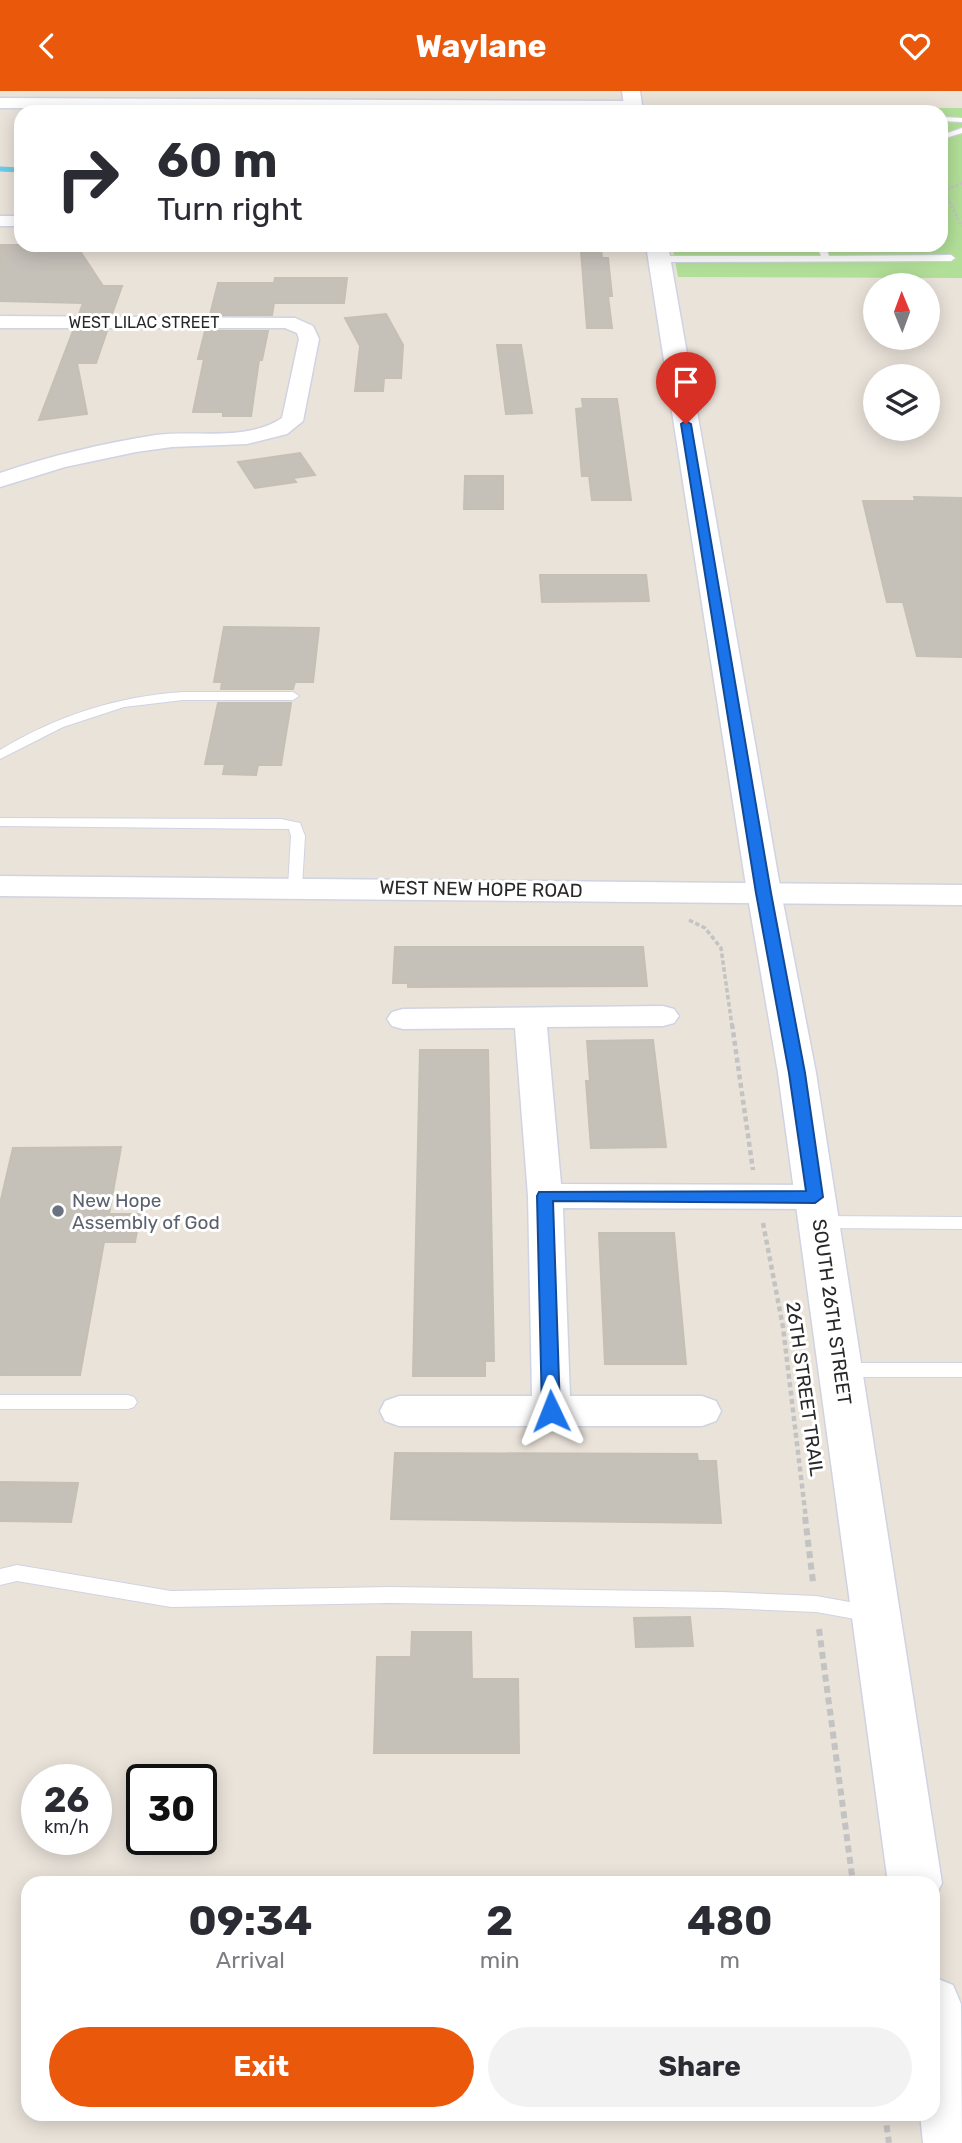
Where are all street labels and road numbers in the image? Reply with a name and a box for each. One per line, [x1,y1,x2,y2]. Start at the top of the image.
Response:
street label: WEST LILAC STREET [69,313,219,332]
street label: WEST NEW HOPE ROAD [379,876,583,902]
street label: SOUTH 26TH STREET [808,1218,856,1406]
street label: 26TH STREET TRAIL [781,1300,829,1478]

